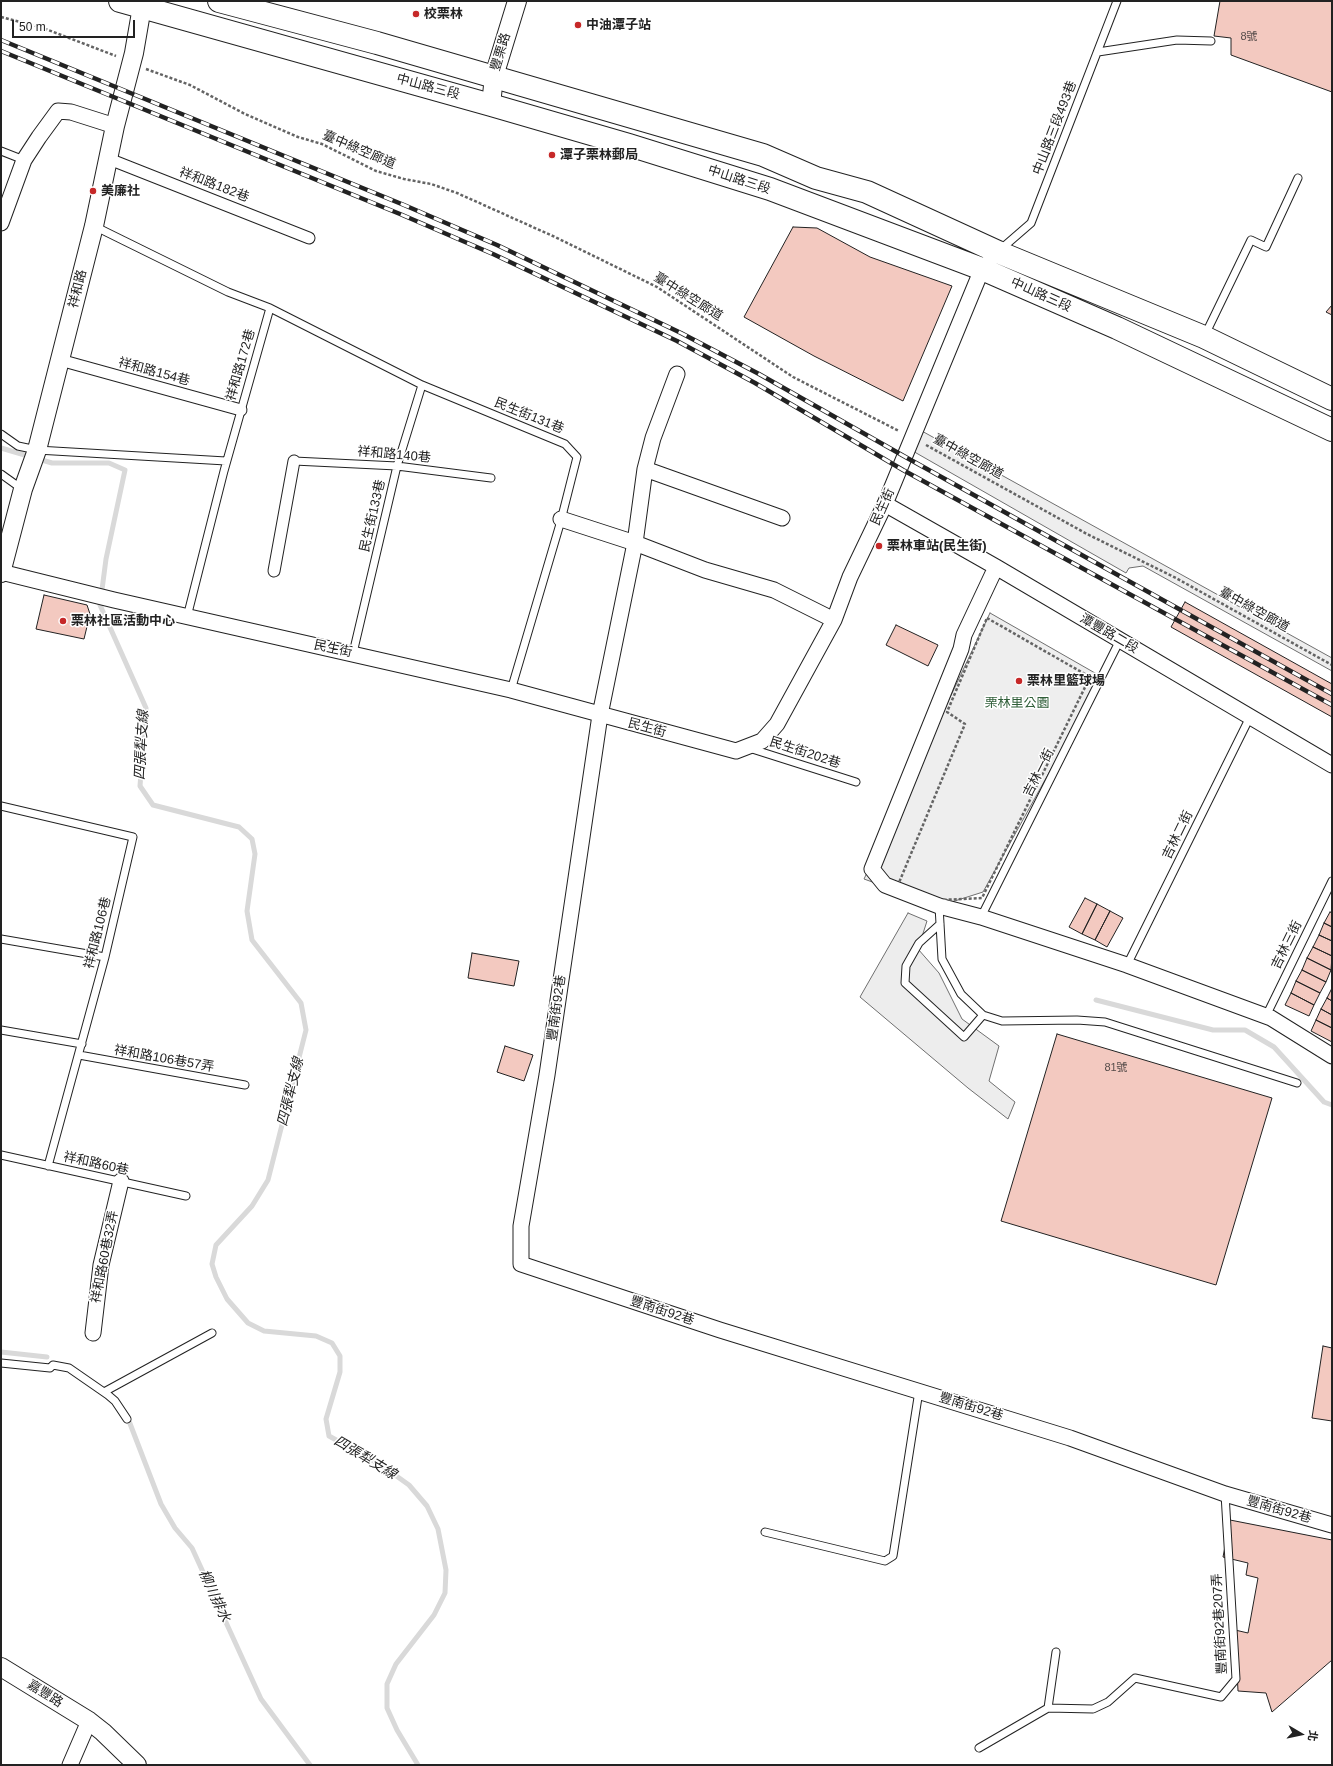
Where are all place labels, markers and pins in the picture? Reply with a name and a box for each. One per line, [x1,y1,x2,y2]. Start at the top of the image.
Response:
place label: 校栗林 [424,6,463,22]
marker: 校栗林 [411,9,421,19]
place label: 中油潭子站 [586,17,651,33]
marker: 中油潭子站 [573,20,583,30]
place label: 潭子栗林郵局 [560,147,638,163]
marker: 潭子栗林郵局 [547,150,557,160]
place label: 美廉社 [101,183,140,199]
marker: 美廉社 [88,186,98,196]
place label: 栗林車站(民生街) [887,538,987,554]
marker: 栗林車站(民生街) [874,541,884,551]
place label: 栗林社區活動中心 [71,613,175,629]
marker: 栗林社區活動中心 [58,616,68,626]
place label: 栗林里籃球場 [1027,673,1105,689]
marker: 栗林里籃球場 [1014,676,1024,686]

